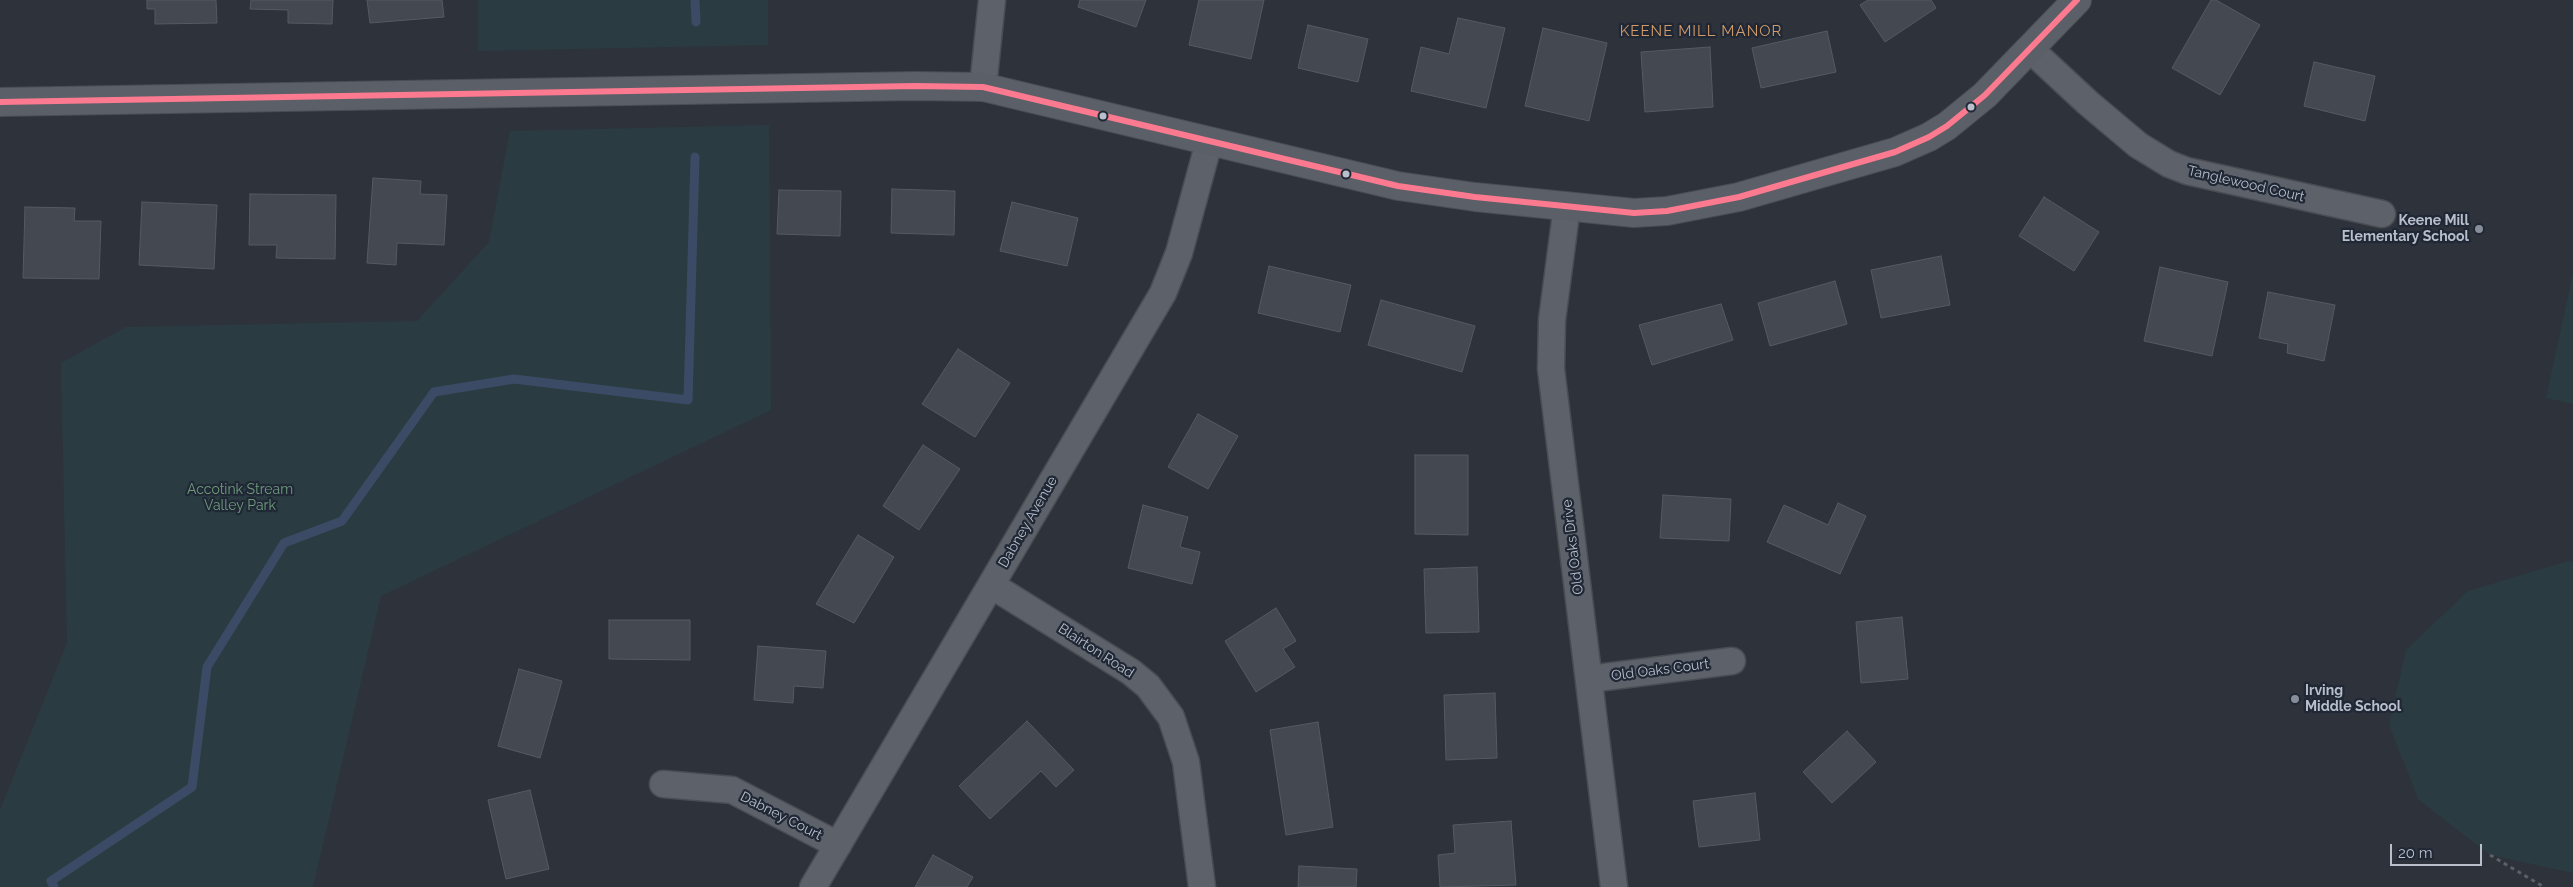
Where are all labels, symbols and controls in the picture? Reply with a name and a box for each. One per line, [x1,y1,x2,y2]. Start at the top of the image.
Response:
district label: KEENE MILL MANOR [1618,22,1784,40]
unlabelled marker [1966,102,1976,112]
unlabelled marker [1098,111,1108,121]
street label: Tanglewood Court [2186,162,2306,206]
unlabelled marker [1341,169,1351,179]
place label: Keene Mill Elementary School [2342,213,2469,246]
marker: Keene Mill Elementary School [2473,223,2485,235]
street label: Dabney Avenue [995,473,1061,571]
park label: Accotink Stream Valley Park [187,482,293,514]
street label: Old Oaks Drive [1559,498,1587,596]
street label: Blairton Road [1055,620,1137,682]
street label: Old Oaks Court [1610,656,1710,684]
place label: Irving Middle School [2305,683,2401,716]
marker: Irving Middle School [2289,693,2301,705]
street label: Dabney Court [737,788,825,844]
scale bar [2393,834,2486,866]
text: 20 m [2398,844,2433,862]

